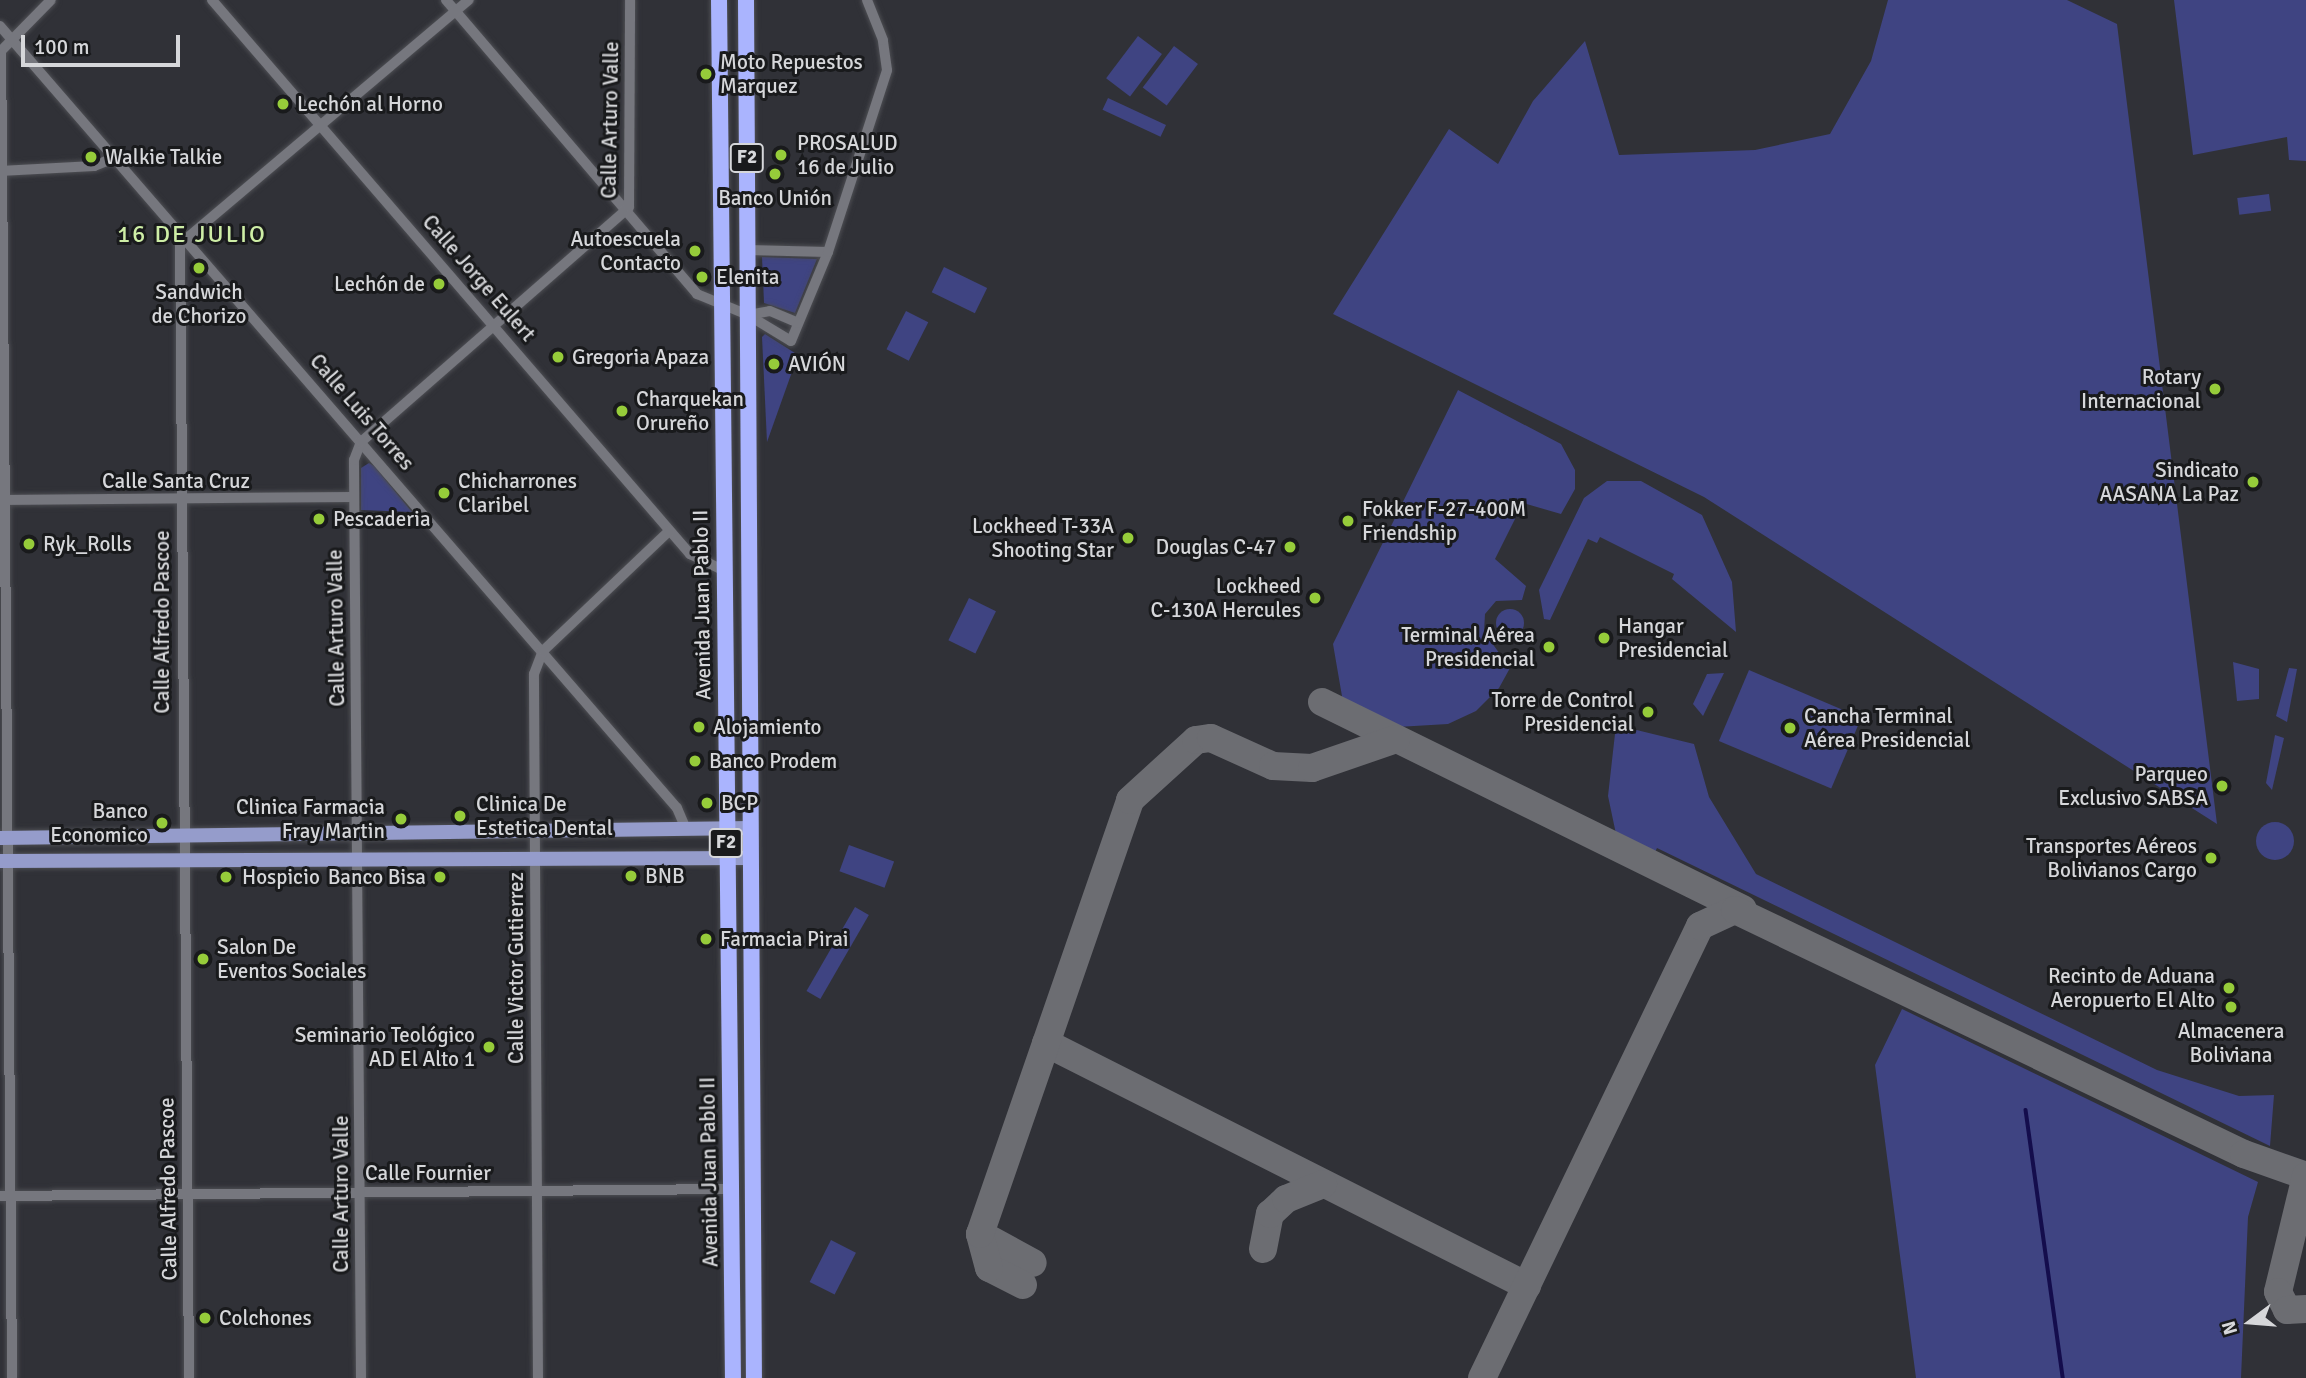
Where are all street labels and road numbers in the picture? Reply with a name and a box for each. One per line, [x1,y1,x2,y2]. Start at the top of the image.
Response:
street label: Calle Arturo Valle [596,41,624,199]
road number: F2 [730,142,764,174]
street label: Calle Jorge Eulert [417,210,541,346]
street label: Calle Luis Torres [305,349,419,475]
street label: Calle Santa Cruz [102,468,250,494]
street label: Avenida Juan Pablo II [688,510,716,700]
street label: Calle Alfredo Pascoe [149,530,175,714]
street label: Calle Arturo Valle [322,549,350,707]
road number: F2 [708,828,744,858]
street label: Calle Victor Gutierrez [503,872,529,1064]
street label: Avenida Juan Pablo II [695,1077,723,1267]
street label: Calle Alfredo Pascoe [154,1097,182,1281]
street label: Calle Arturo Valle [328,1115,354,1273]
street label: Calle Fournier [365,1160,491,1186]

